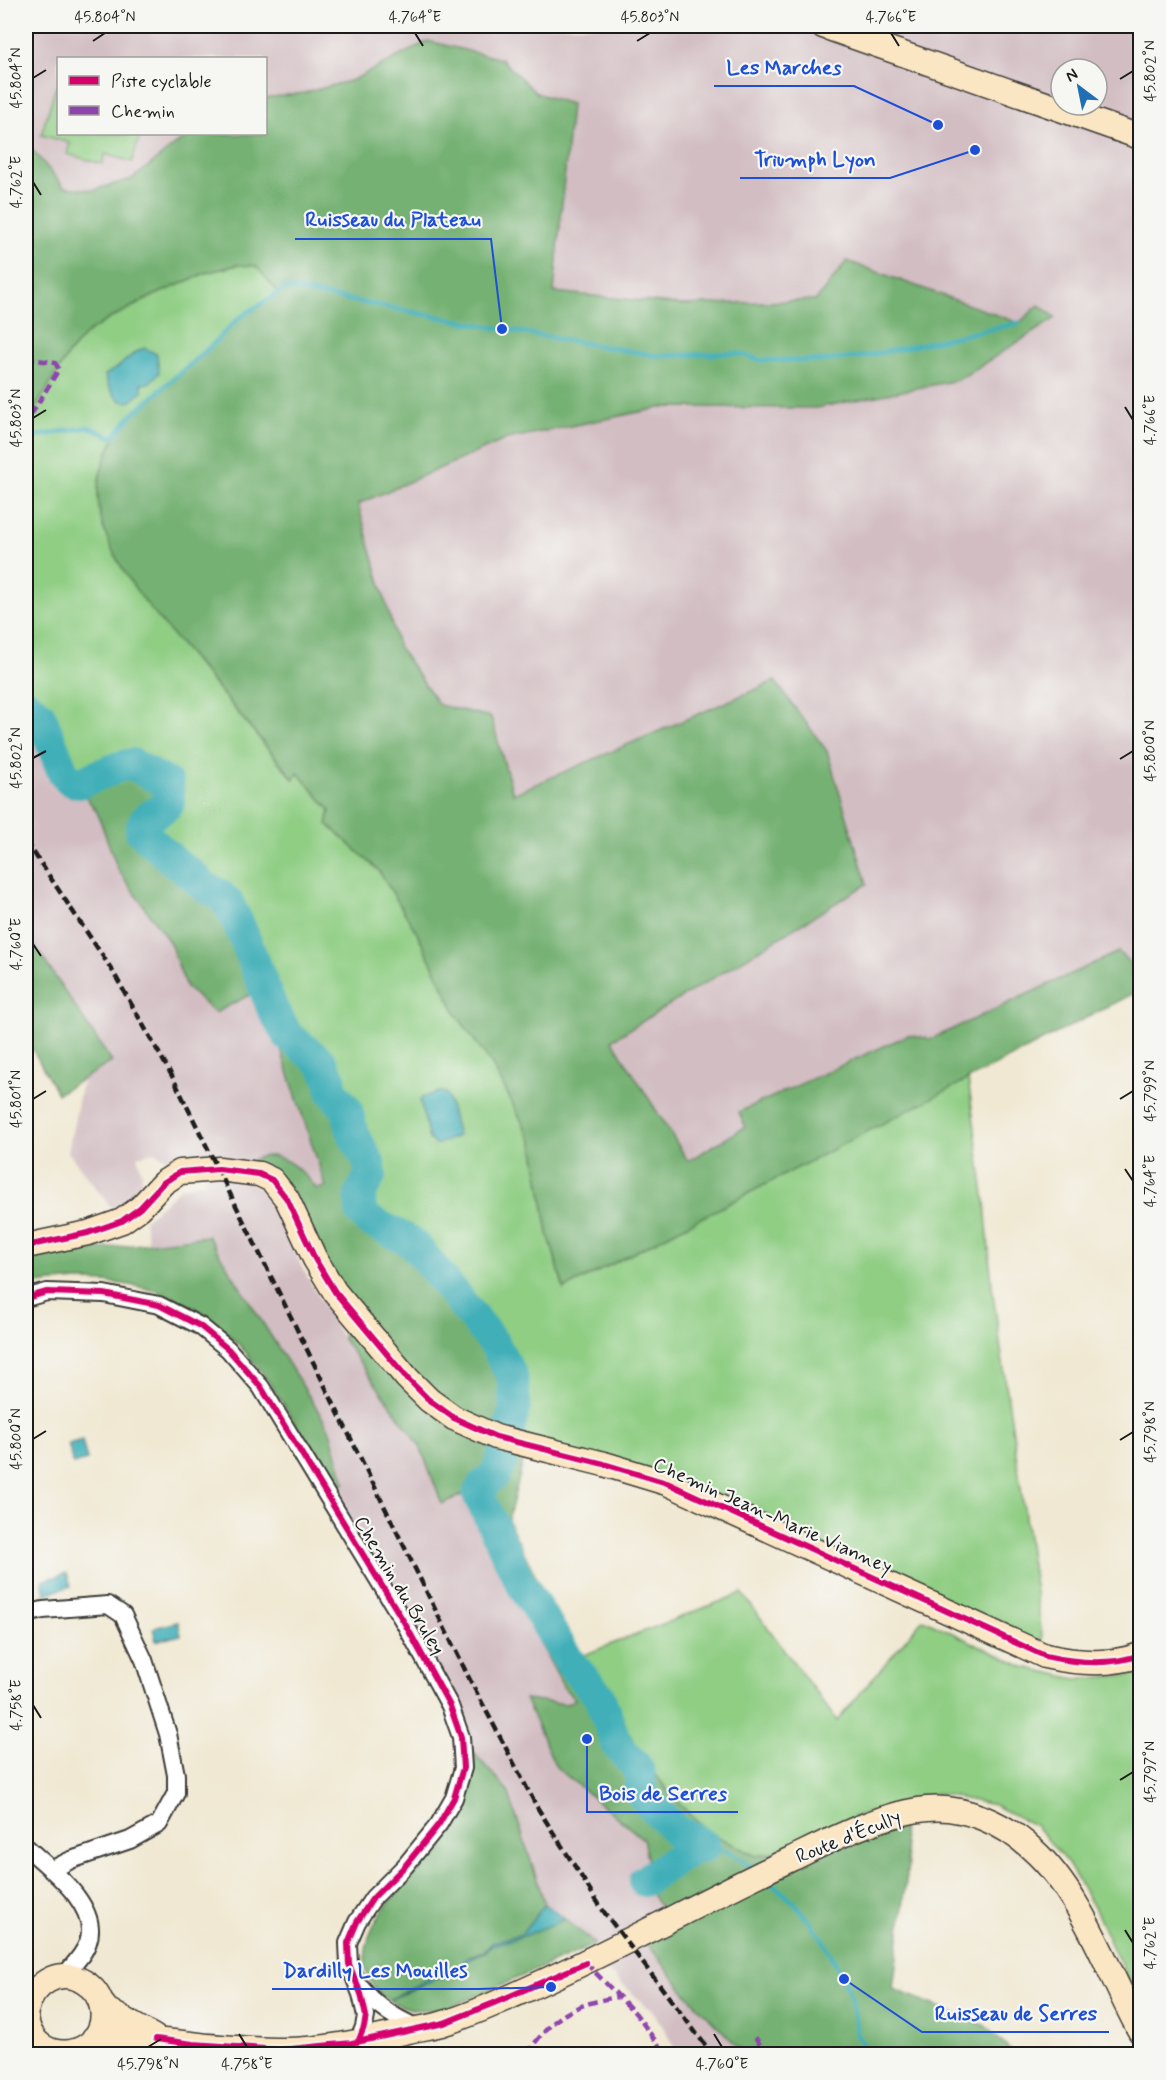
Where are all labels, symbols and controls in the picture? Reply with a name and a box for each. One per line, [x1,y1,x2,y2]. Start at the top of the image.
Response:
text: 45.804°N [74,8,136,28]
text: 4.764°E [389,8,441,28]
text: 45.803°N [621,8,679,28]
text: 4.766°E [866,8,917,28]
text: 45.802°N [1141,40,1161,102]
text: 45.804°N [7,47,27,109]
callout: Les Marches [714,47,854,86]
text: Les Marches [727,54,842,82]
legend [57,57,267,135]
north arrow [1049,57,1109,117]
text: N [1062,64,1082,87]
text: Piste cyclable [111,70,212,94]
text: Chemin [111,100,175,124]
callout: Triumph Lyon [740,139,890,178]
text: Triumph Lyon [754,146,876,174]
text: 4.762°E [7,156,27,208]
callout: Ruisseau du Plateau [295,200,491,239]
text: Ruisseau du Plateau [305,206,481,234]
text: 45.803°N [7,389,27,447]
text: 4.766°E [1141,394,1161,445]
text: 45.800°N [1141,720,1161,782]
text: 45.802°N [7,727,27,789]
text: 4.760°E [7,918,27,970]
text: 45.799°N [1141,1060,1161,1122]
text: 45.801°N [7,1070,27,1128]
text: 4.764°E [1141,1155,1161,1207]
text: 45.798°N [1141,1401,1161,1463]
text: 45.800°N [7,1408,27,1470]
street label: Chemin Jean-Marie Vianney [649,1451,896,1581]
street label: Chemin du Bruley [347,1511,451,1660]
text: 4.758°E [7,1679,27,1731]
text: 45.797°N [1141,1741,1161,1803]
callout: Bois de Serres [587,1773,738,1812]
text: Bois de Serres [599,1780,728,1808]
street label: Route d'Écully [792,1804,905,1871]
text: 4.762°E [1141,1917,1161,1969]
callout: Dardilly Les Mouilles [272,1950,478,1989]
text: Dardilly Les Mouilles [283,1957,468,1985]
callout: Ruisseau de Serres [922,1993,1109,2032]
text: Ruisseau de Serres [935,2000,1098,2028]
text: 45.798°N [117,2055,179,2075]
text: 4.758°E [221,2055,273,2075]
text: 4.760°E [696,2055,748,2075]

